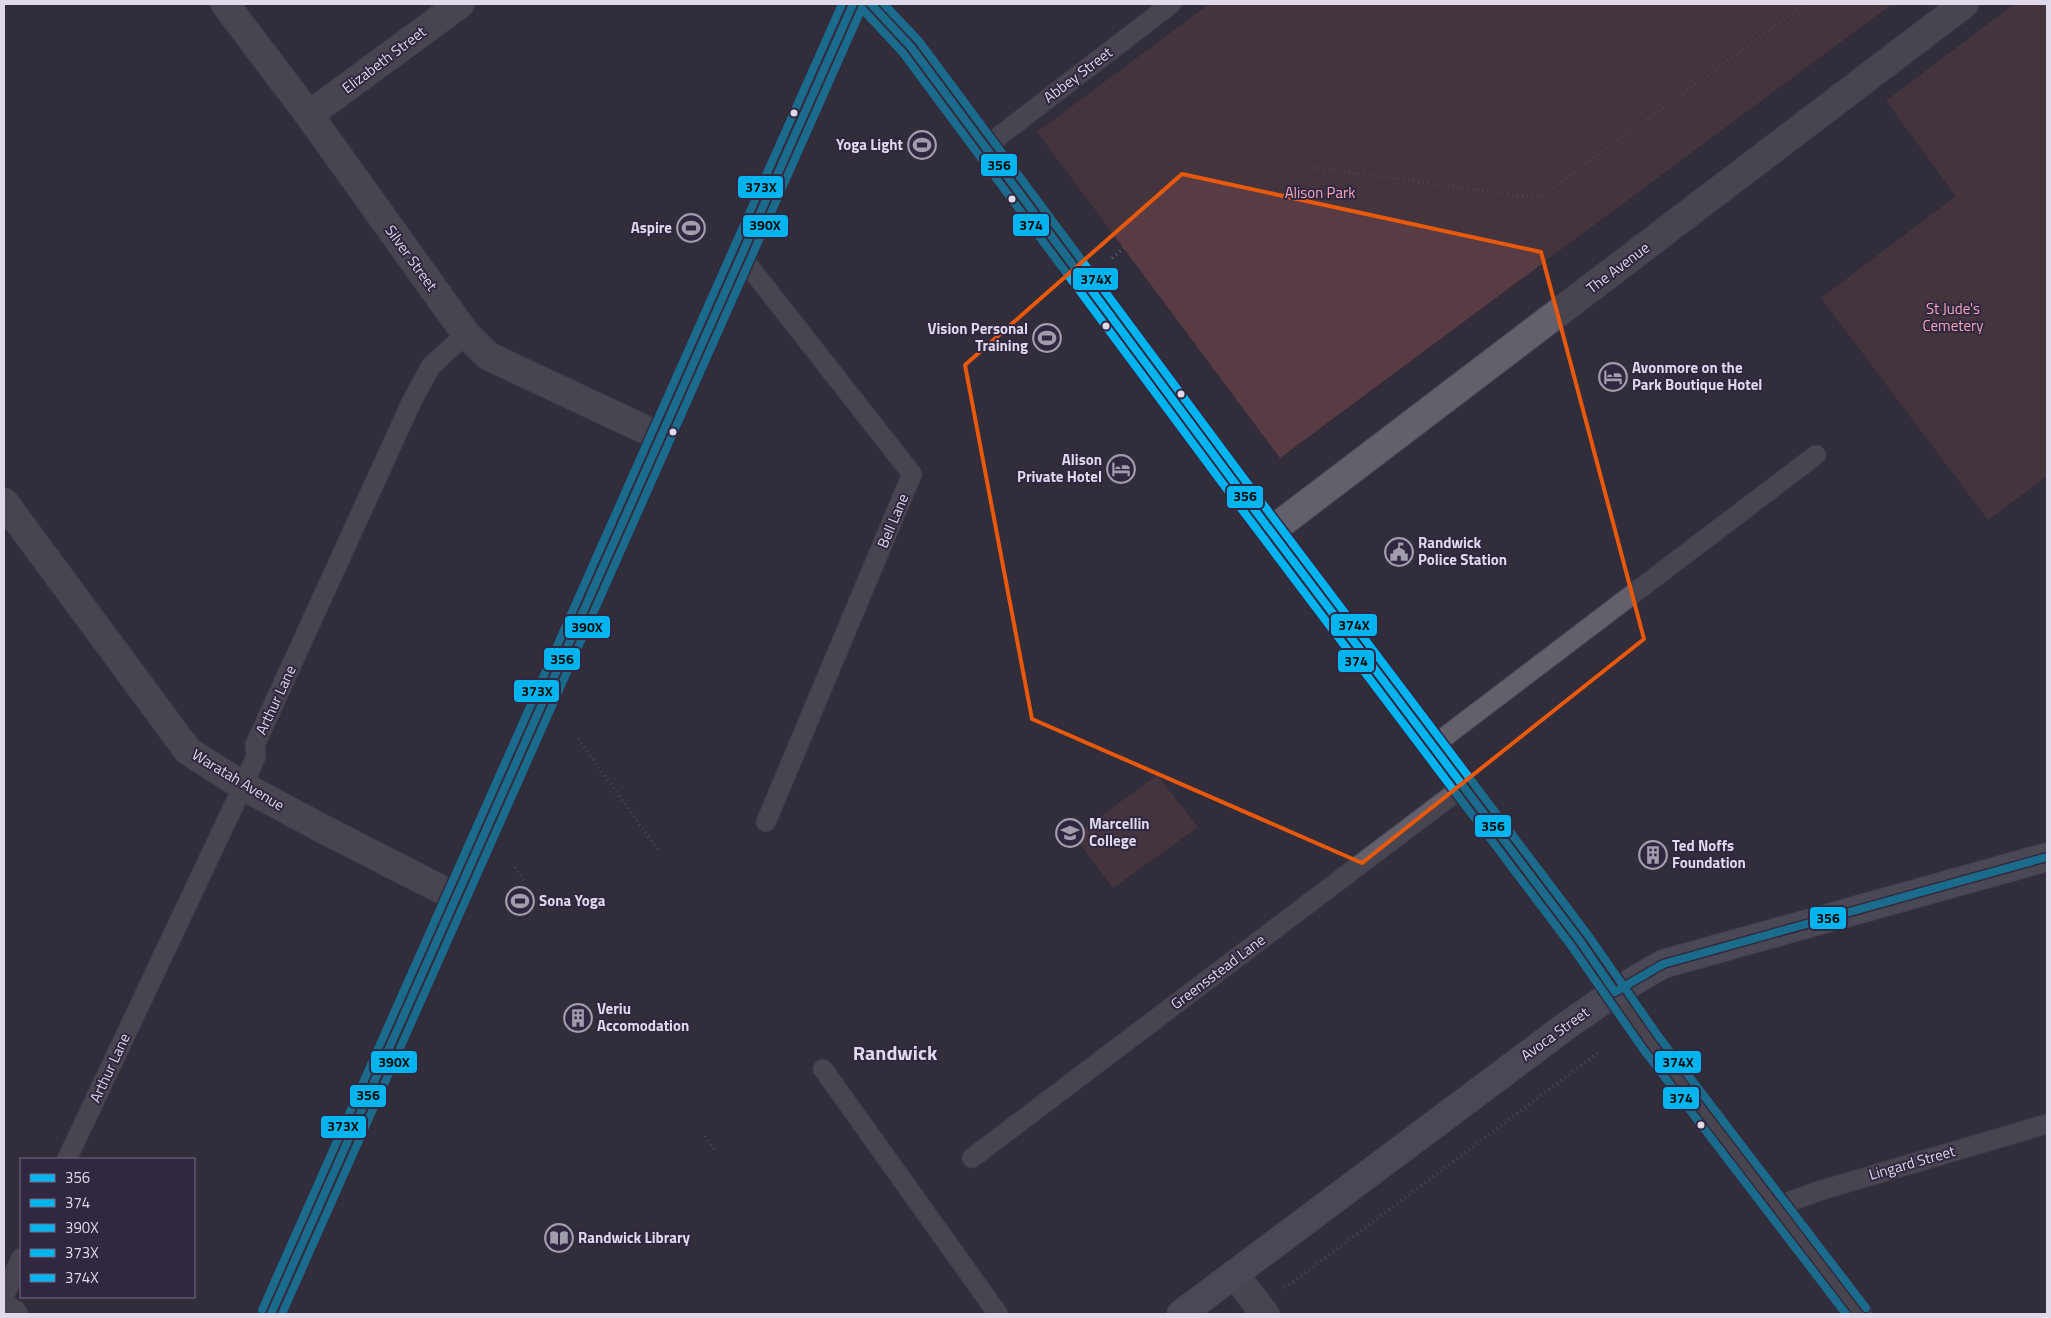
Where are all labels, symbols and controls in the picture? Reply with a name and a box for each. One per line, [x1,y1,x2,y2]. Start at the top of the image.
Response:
street label: Elizabeth Street [337,20,431,99]
street label: Abbey Street [1038,40,1118,108]
unlabelled marker [789,108,799,118]
sports icon: Yoga Light [907,130,937,160]
place label: Yoga Light [836,133,904,156]
line badge: 356 [980,153,1018,177]
text: 356 [987,154,1011,175]
line badge: 373X [737,175,784,199]
text: 373X [745,176,777,197]
park label: Alison Park [1285,181,1355,204]
unlabelled marker [1007,194,1017,204]
sports icon: Aspire [676,213,706,243]
line badge: 374 [1012,213,1050,237]
line badge: 390X [742,214,789,238]
text: 390X [749,214,781,235]
text: 374 [1019,214,1043,235]
place label: Aspire [631,216,672,239]
street label: Silver Street [380,220,444,296]
street label: The Avenue [1581,236,1654,299]
line badge: 374X [1072,267,1119,291]
text: 374X [1080,268,1112,289]
park label: St Jude's Cemetery [1923,297,1983,337]
place label: Vision Personal Training [927,317,1028,357]
unlabelled marker [1101,321,1111,331]
sports icon: Vision Personal Training [1032,323,1062,353]
place label: Avonmore on the Park Boutique Hotel [1632,356,1762,396]
hotel icon: Avonmore on the Park Boutique Hotel [1598,362,1628,392]
unlabelled marker [1176,389,1186,399]
unlabelled marker [668,427,678,437]
place label: Alison Private Hotel [1017,448,1102,488]
hotel icon: Alison Private Hotel [1106,454,1136,484]
line badge: 356 [1226,485,1264,509]
text: 356 [1233,485,1257,506]
street label: Bell Lane [871,490,914,552]
place label: Randwick Police Station [1418,531,1507,571]
public building icon: Randwick Police Station [1384,537,1414,567]
line badge: 374X [1330,613,1378,637]
text: 374X [1338,614,1370,635]
line badge: 390X [564,615,611,639]
text: 390X [571,616,603,637]
line badge: 356 [543,647,581,671]
text: 356 [550,648,574,669]
line badge: 374 [1337,649,1375,673]
text: 374 [1344,650,1368,671]
street label: Arthur Lane [249,661,302,738]
line badge: 373X [513,679,560,703]
text: 373X [521,680,553,701]
street label: Waratah Avenue [188,743,289,816]
place label: Marcellin College [1089,812,1150,852]
line badge: 356 [1474,814,1512,838]
text: 356 [1481,815,1505,836]
school or university icon: Marcellin College [1055,818,1085,848]
place label: Ted Noffs Foundation [1672,834,1746,874]
building icon: Ted Noffs Foundation [1638,840,1668,870]
sports icon: Sona Yoga [505,886,535,916]
place label: Sona Yoga [539,889,606,912]
line badge: 356 [1809,906,1847,930]
text: 356 [1816,907,1840,928]
street label: Greensstead Lane [1166,928,1270,1015]
place label: Veriu Accomodation [597,997,689,1037]
street label: Avoca Street [1516,1000,1594,1066]
building icon: Veriu Accomodation [563,1003,593,1033]
street label: Arthur Lane [83,1029,136,1106]
district label: Randwick [853,1037,938,1068]
line badge: 390X [370,1050,418,1074]
line badge: 374X [1654,1050,1702,1074]
text: 390X [378,1051,410,1072]
text: 374X [1662,1051,1694,1072]
line badge: 356 [349,1084,387,1108]
text: 356 [356,1084,380,1105]
line badge: 374 [1662,1086,1700,1110]
text: 374 [1669,1087,1693,1108]
line badge: 373X [320,1115,367,1139]
text: 373X [327,1115,359,1136]
unlabelled marker [1696,1120,1706,1130]
street label: Lingard Street [1866,1139,1958,1186]
legend [20,1158,195,1298]
text: 356 [65,1166,90,1189]
text: 374 [65,1191,90,1214]
text: 390X [65,1216,99,1239]
library icon: Randwick Library [544,1223,574,1253]
place label: Randwick Library [578,1226,691,1249]
text: 373X [65,1241,99,1264]
text: 374X [65,1266,99,1289]

